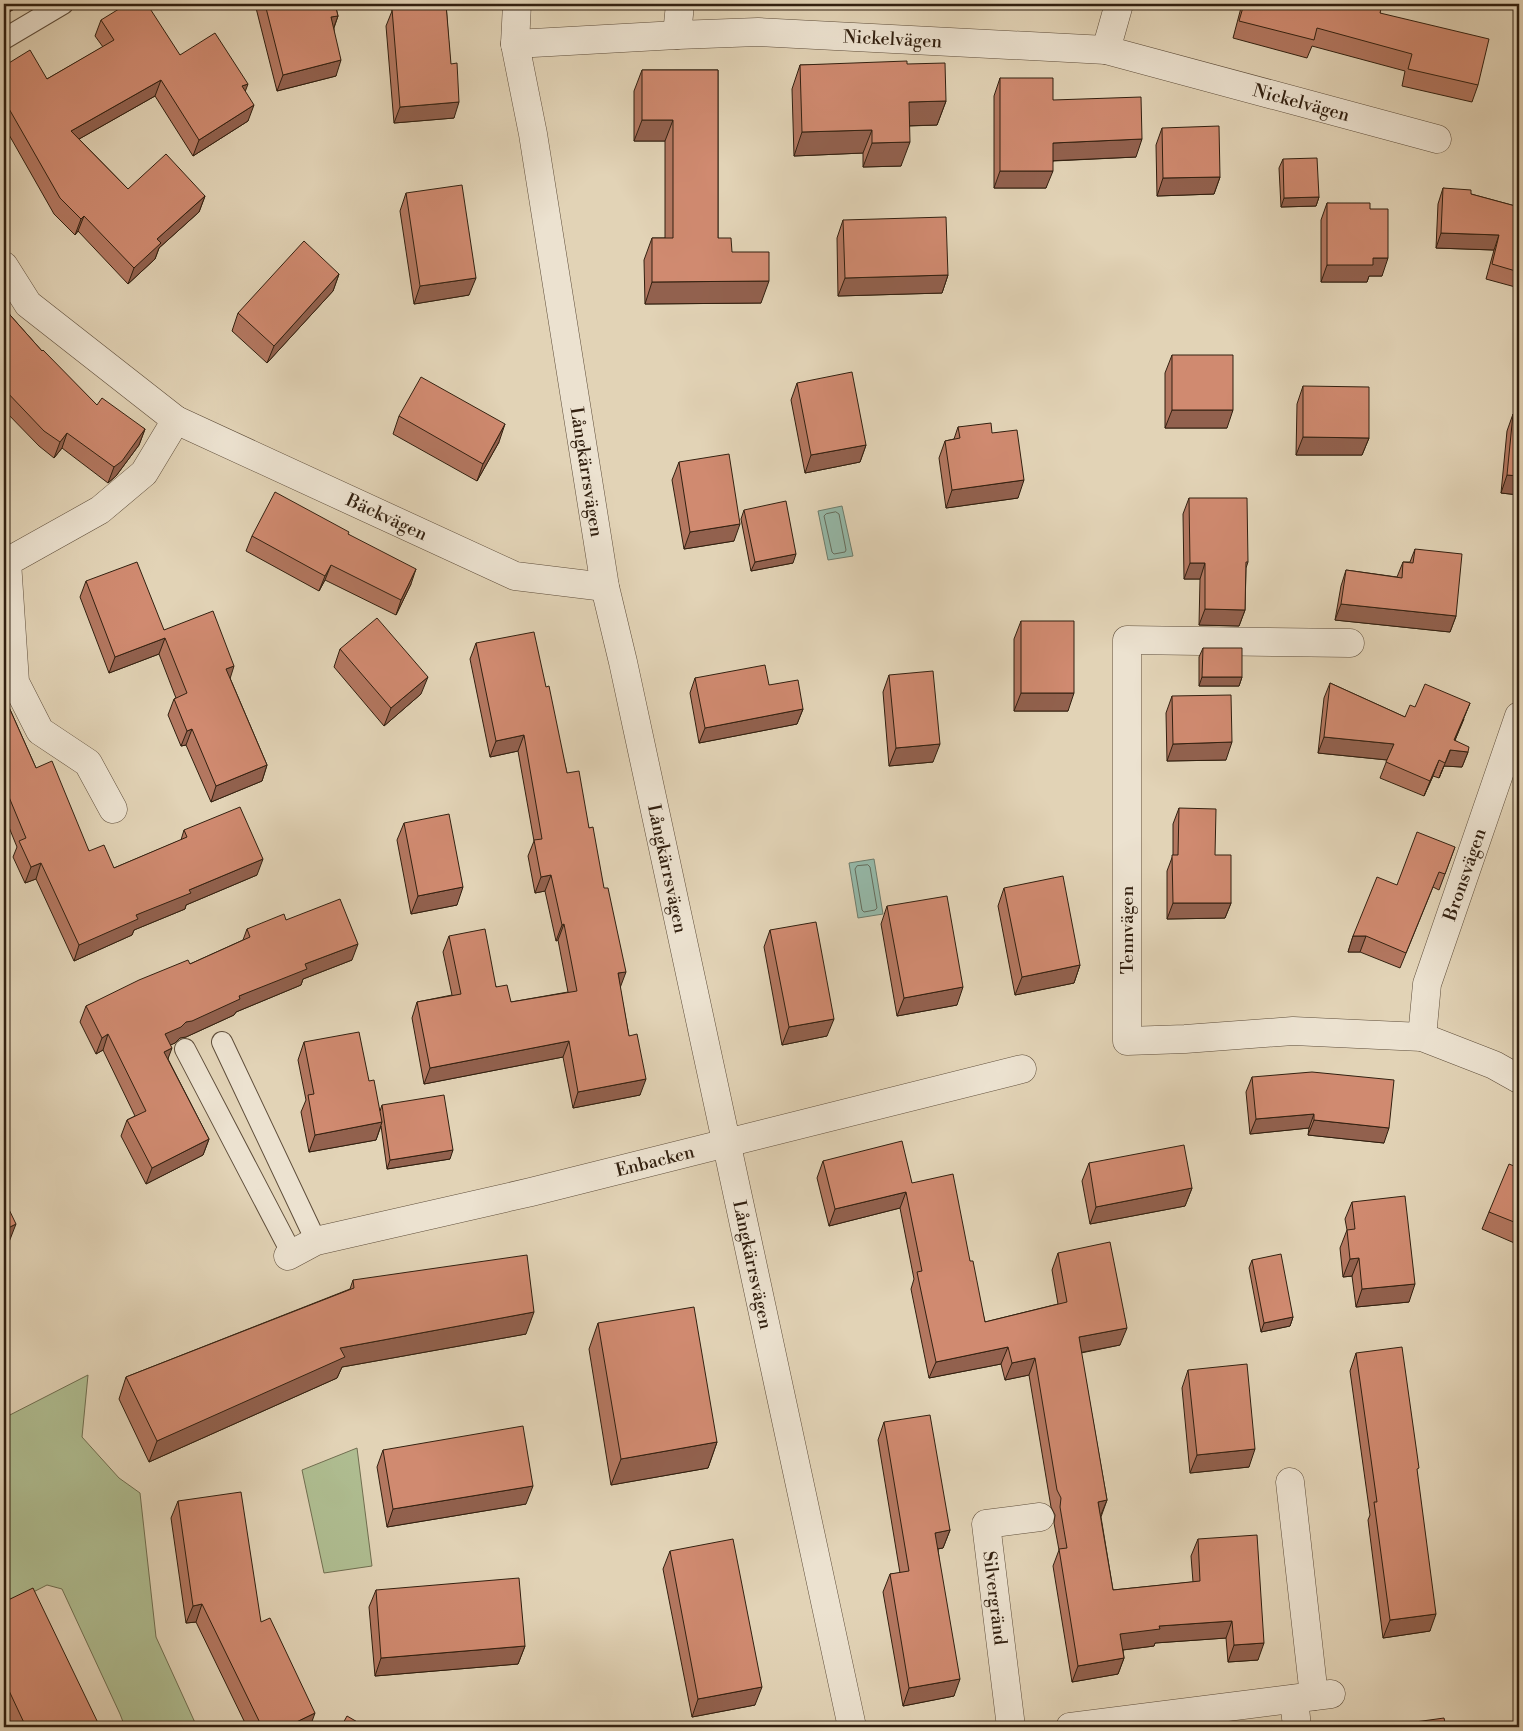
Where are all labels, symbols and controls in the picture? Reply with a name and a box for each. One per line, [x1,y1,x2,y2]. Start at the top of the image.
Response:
street label: Nickelvägen [842,25,943,54]
street label: Nickelvägen [1250,79,1352,127]
street label: Långkärrsvägen [565,405,608,539]
street label: Bäckvägen [341,488,431,546]
street label: Långkärrsvägen [642,802,692,936]
street label: Bronsvägen [1438,825,1492,925]
street label: Tennvägen [1116,886,1139,974]
street label: Enbacken [613,1140,697,1182]
street label: Långkärrsvägen [727,1198,777,1332]
street label: Silvergränd [977,1550,1012,1647]

